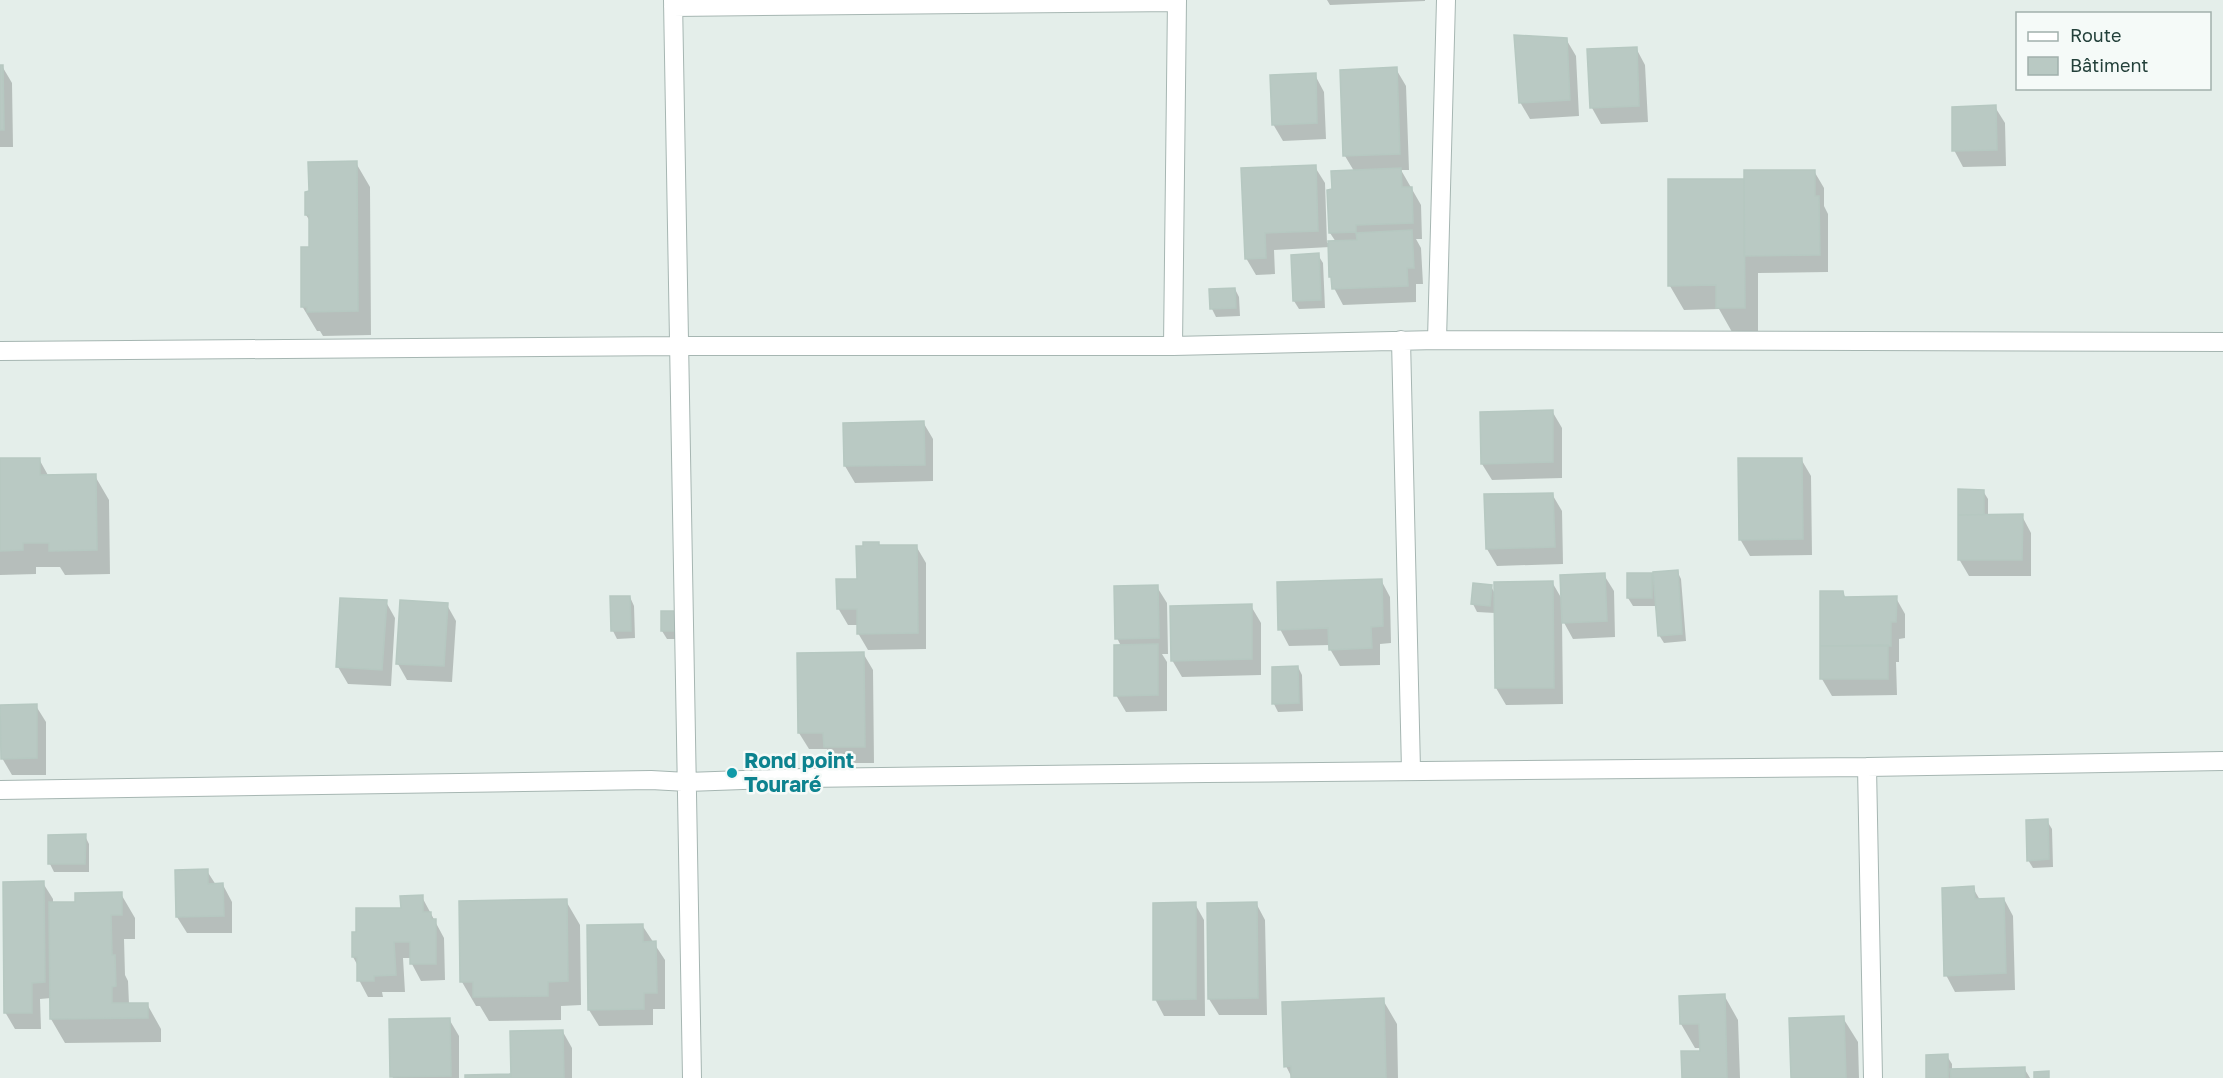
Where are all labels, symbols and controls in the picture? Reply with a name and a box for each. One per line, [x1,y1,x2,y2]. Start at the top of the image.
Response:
legend [2016,12,2211,90]
text: Route [2070,24,2121,46]
text: Bâtiment [2070,54,2149,76]
place label: Rond point Touraré [744,747,854,797]
marker: Rond point Touraré [725,766,739,780]

